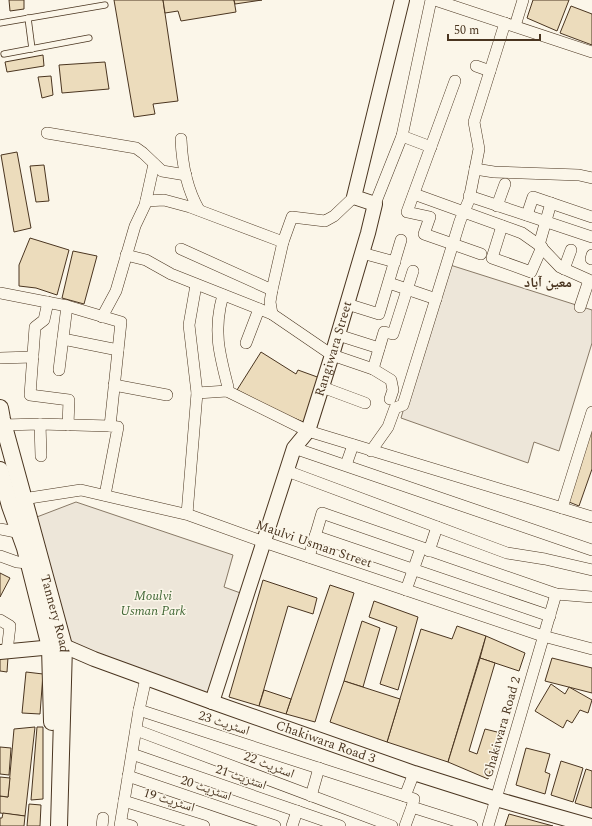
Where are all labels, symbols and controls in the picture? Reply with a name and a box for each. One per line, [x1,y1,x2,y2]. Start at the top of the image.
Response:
scale bar [448,16,540,42]
text: 50 m [454,21,479,40]
district label: معین آباد [524,272,572,293]
street label: Rangiwara Street [309,298,358,399]
street label: Maulvi Usman Street [253,515,375,573]
street label: Tannery Road [35,572,74,653]
park label: Moulvi Usman Park [120,586,186,621]
street label: Chakiwara Road 2 [478,674,526,780]
street label: اسٹریٹ 23 [196,705,252,741]
street label: Chakiwara Road 3 [273,715,379,769]
street label: اسٹریٹ 22 [241,746,297,784]
street label: اسٹریٹ 21 [213,759,269,795]
street label: اسٹریٹ 20 [178,770,234,806]
street label: اسٹریٹ 19 [141,783,197,817]

